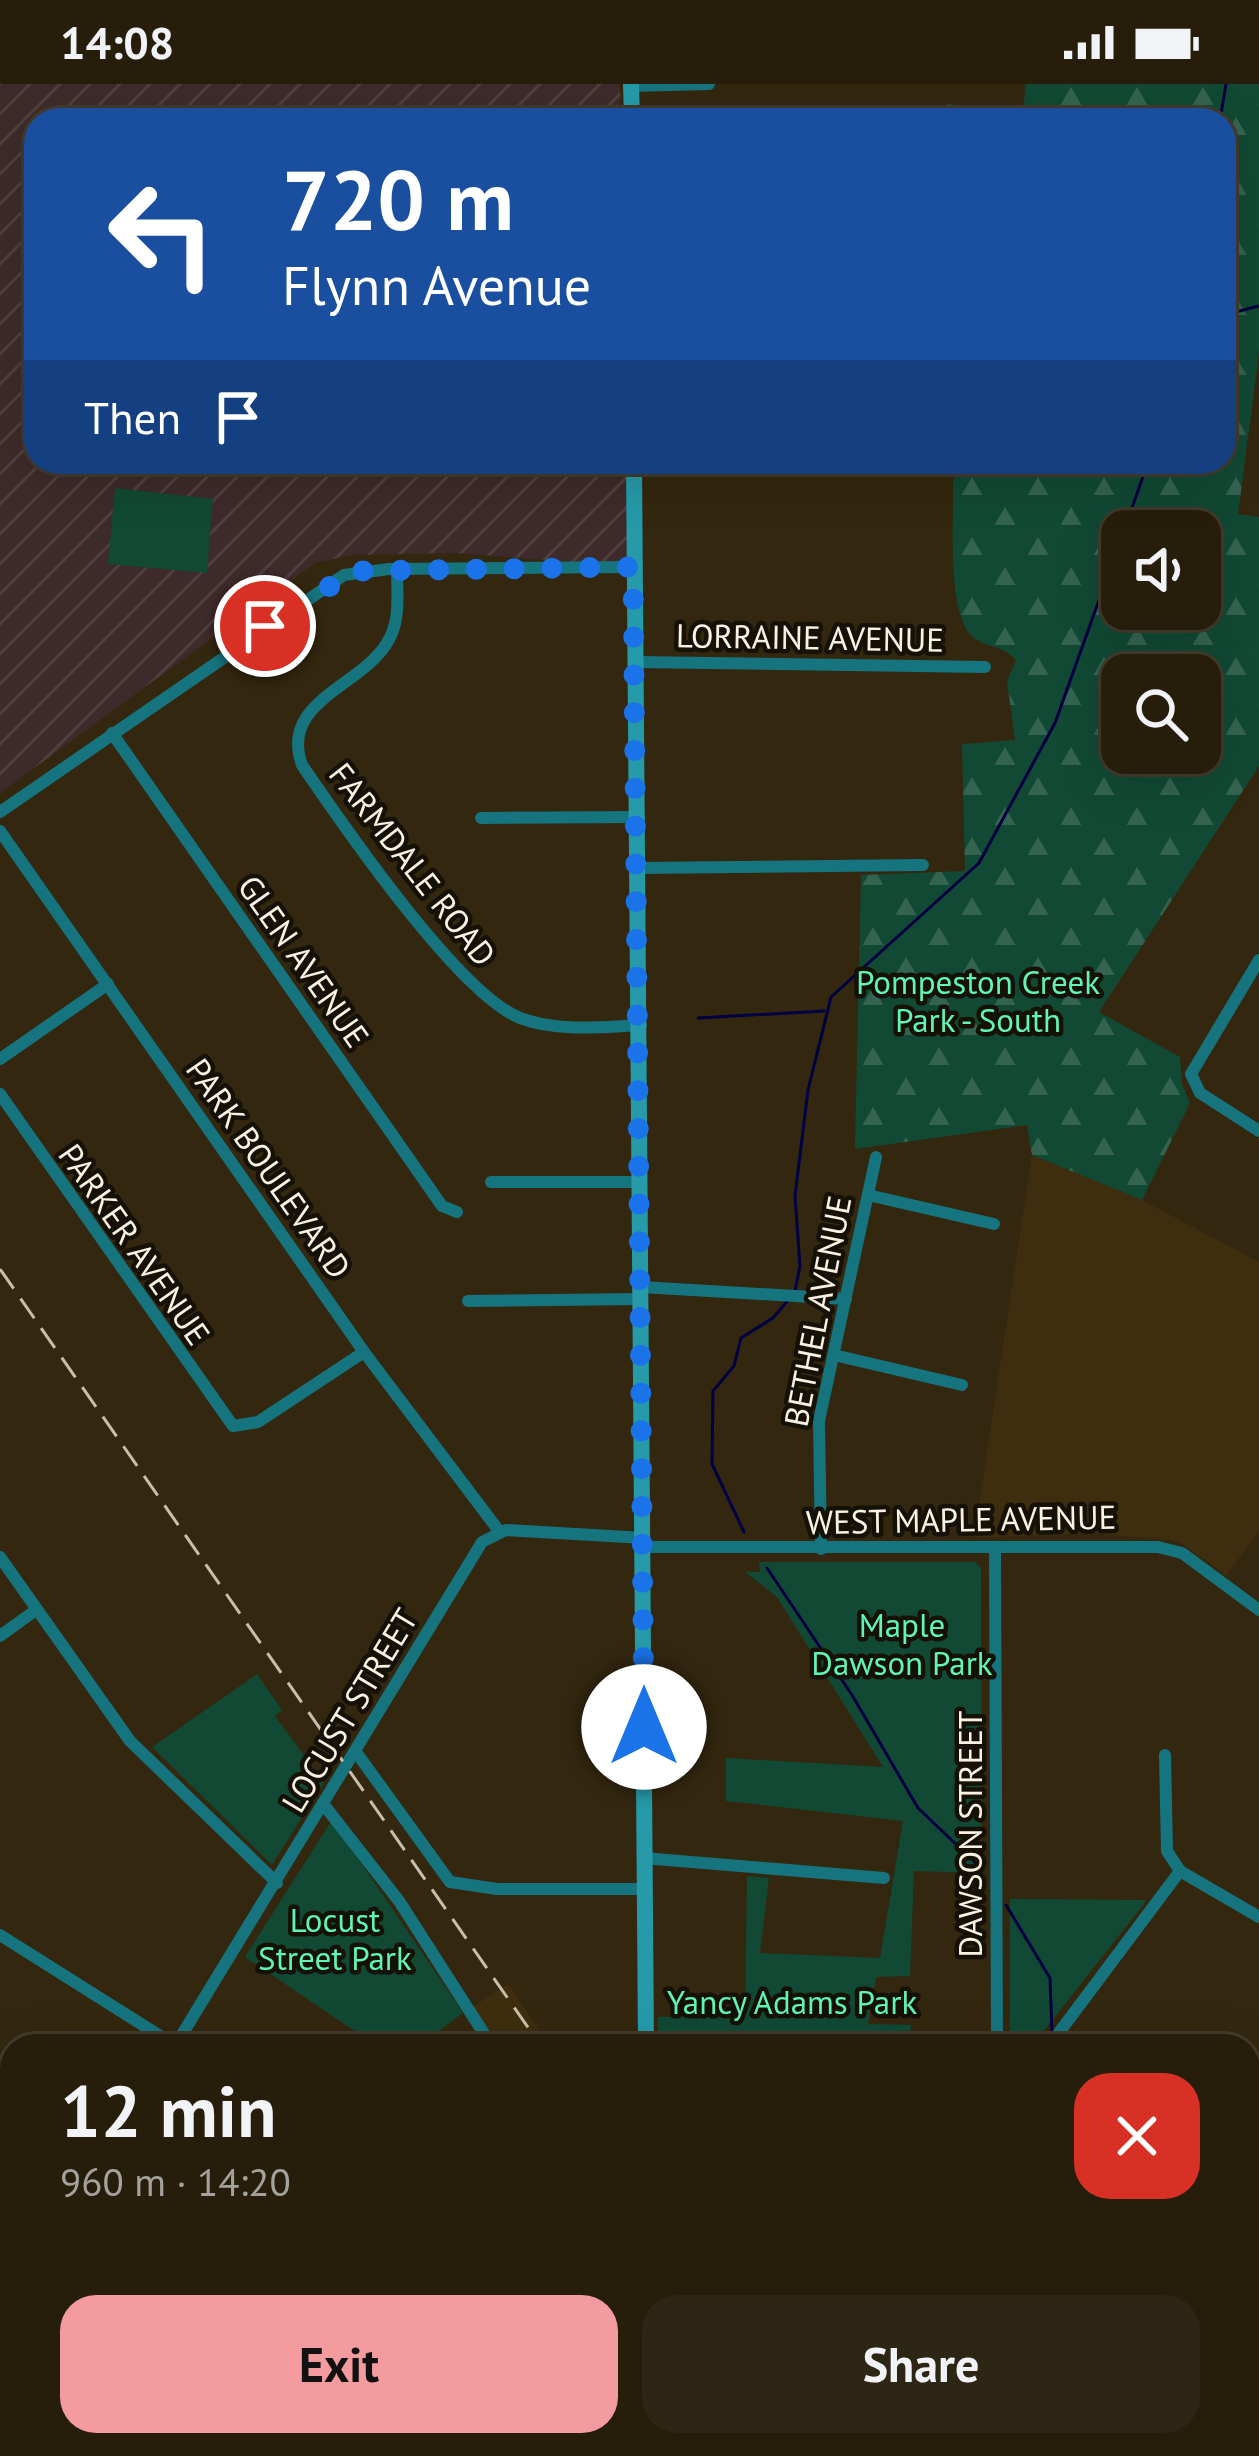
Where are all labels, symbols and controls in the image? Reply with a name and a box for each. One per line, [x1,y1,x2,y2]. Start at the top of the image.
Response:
text: 14:08 [60,13,174,71]
text: 720 m [282,144,514,253]
icon: left [84,156,240,312]
text: Flynn Avenue [282,250,591,320]
icon: arrive [205,384,271,450]
text: Then [84,388,181,446]
map controls [1101,510,1221,774]
button: sound [1101,510,1221,630]
pin [214,575,316,677]
icon: arrive [232,593,298,659]
street label: LORRAINE AVENUE [676,613,944,661]
button: search [1101,654,1221,774]
street label: FARMDALE ROAD [320,754,506,974]
street label: GLEN AVENUE [229,867,379,1055]
park label: Pompeston Creek Park - South [856,960,1100,1041]
street label: PARK BOULEVARD [177,1050,361,1286]
street label: PARKER AVENUE [50,1135,220,1353]
street label: BETHEL AVENUE [774,1192,860,1430]
street label: WEST MAPLE AVENUE [805,1495,1117,1543]
street label: LOCUST STREET [271,1600,427,1820]
park label: Maple Dawson Park [811,1603,993,1684]
position arrow [581,1664,707,1790]
street label: DAWSON STREET [948,1711,991,1957]
park label: Locust Street Park [258,1898,412,1979]
park label: Yancy Adams Park [667,1980,917,2023]
text: 12 min [60,2064,276,2157]
button: close [1074,2073,1200,2199]
text: 960 m · 14:20 [60,2156,291,2207]
button: Exit [60,2295,618,2433]
button: Share [642,2295,1200,2433]

